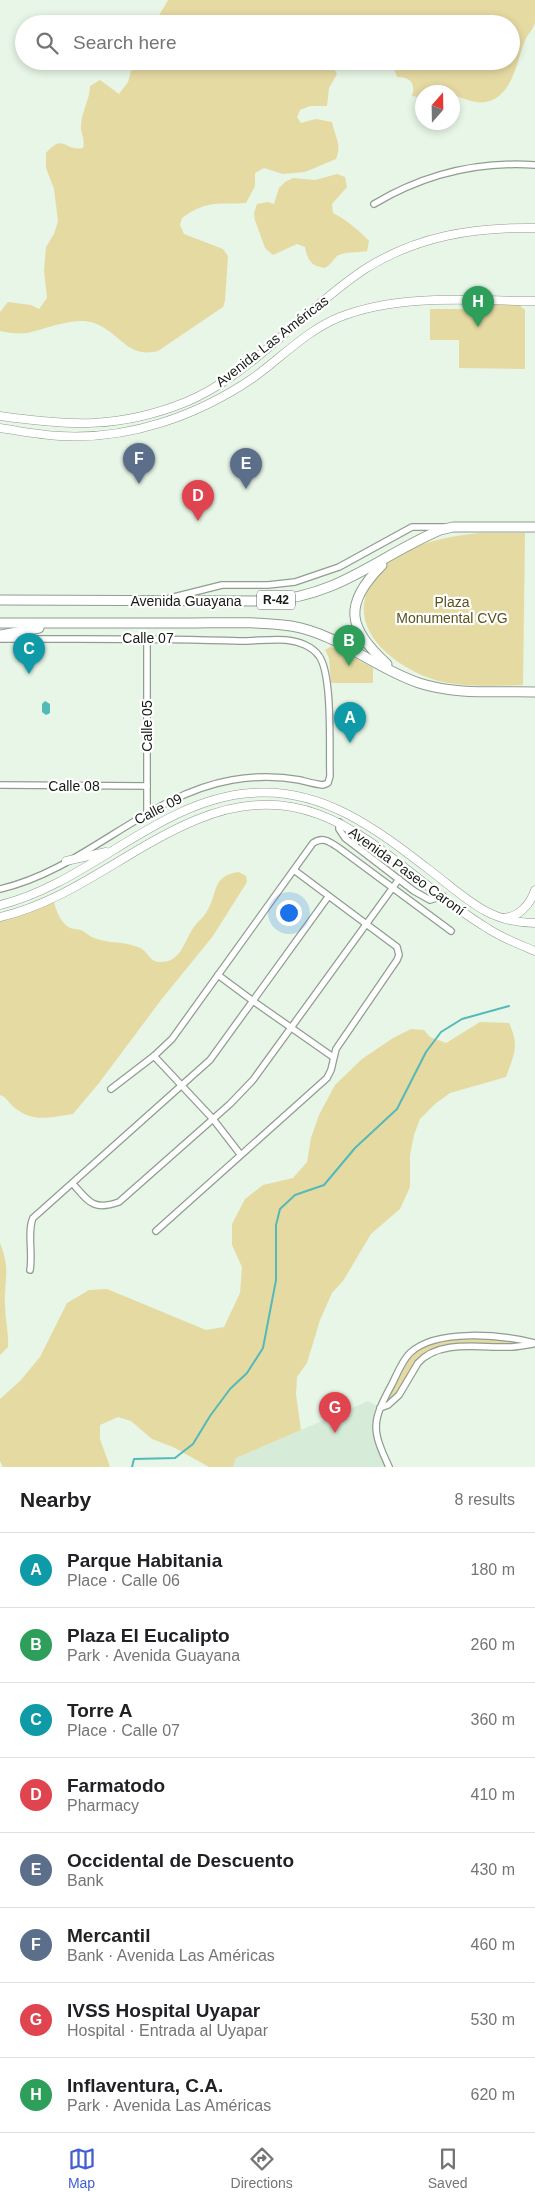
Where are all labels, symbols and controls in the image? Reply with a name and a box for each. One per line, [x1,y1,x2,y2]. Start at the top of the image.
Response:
search box [15,15,520,70]
icon: search [33,29,61,57]
text: Search here [73,32,177,53]
north arrow [415,85,460,130]
pin: H [462,286,494,327]
street label: Avenida Las Américas [213,292,331,390]
pin: F [123,443,155,484]
pin: E [230,448,262,489]
pin: D [182,480,214,521]
road number: R-42 [257,590,295,610]
street label: Avenida Guayana [130,593,242,609]
park label: Plaza Monumental CVG [396,594,508,626]
pin: B [333,625,365,666]
street label: Calle 07 [122,630,174,646]
pin: C [13,633,45,674]
street label: Calle 05 [139,700,155,752]
pin: A [334,702,366,743]
street label: Calle 08 [48,778,100,794]
street label: Calle 09 [131,790,185,828]
street label: Avenida Paseo Caroní [346,823,468,919]
your location [276,900,302,926]
pin: G [319,1392,351,1433]
text: Nearby [20,1488,91,1511]
text: 8 results [455,1491,515,1508]
text: Parque Habitania [67,1550,222,1571]
text: A [30,1561,42,1578]
text: 180 m [471,1561,515,1578]
text: Place · Calle 06 [67,1572,180,1589]
text: Plaza El Eucalipto [67,1625,230,1646]
text: B [30,1636,42,1653]
text: 260 m [471,1636,515,1653]
text: Park · Avenida Guayana [67,1647,240,1664]
text: Torre A [67,1700,132,1721]
text: C [30,1711,42,1728]
text: 360 m [471,1711,515,1728]
text: Place · Calle 07 [67,1722,180,1739]
text: Farmatodo [67,1775,165,1796]
text: D [30,1786,42,1803]
text: 410 m [471,1786,515,1803]
text: Pharmacy [67,1797,139,1814]
text: Occidental de Descuento [67,1850,294,1871]
text: E [31,1861,41,1878]
text: 430 m [471,1861,515,1878]
text: Bank [67,1872,103,1889]
text: Mercantil [67,1925,150,1946]
text: F [31,1936,41,1953]
text: 460 m [471,1936,515,1953]
text: Bank · Avenida Las Américas [67,1947,275,1964]
text: IVSS Hospital Uyapar [67,2000,260,2021]
text: G [30,2011,42,2028]
text: 530 m [471,2011,515,2028]
text: Hospital · Entrada al Uyapar [67,2022,268,2039]
text: Inflaventura, C.A. [67,2075,223,2096]
text: H [30,2086,42,2103]
text: 620 m [471,2086,515,2103]
text: Park · Avenida Las Américas [67,2097,271,2114]
tab: Map [68,2145,96,2191]
tab: Directions [231,2145,293,2191]
tab: Saved [428,2145,467,2191]

